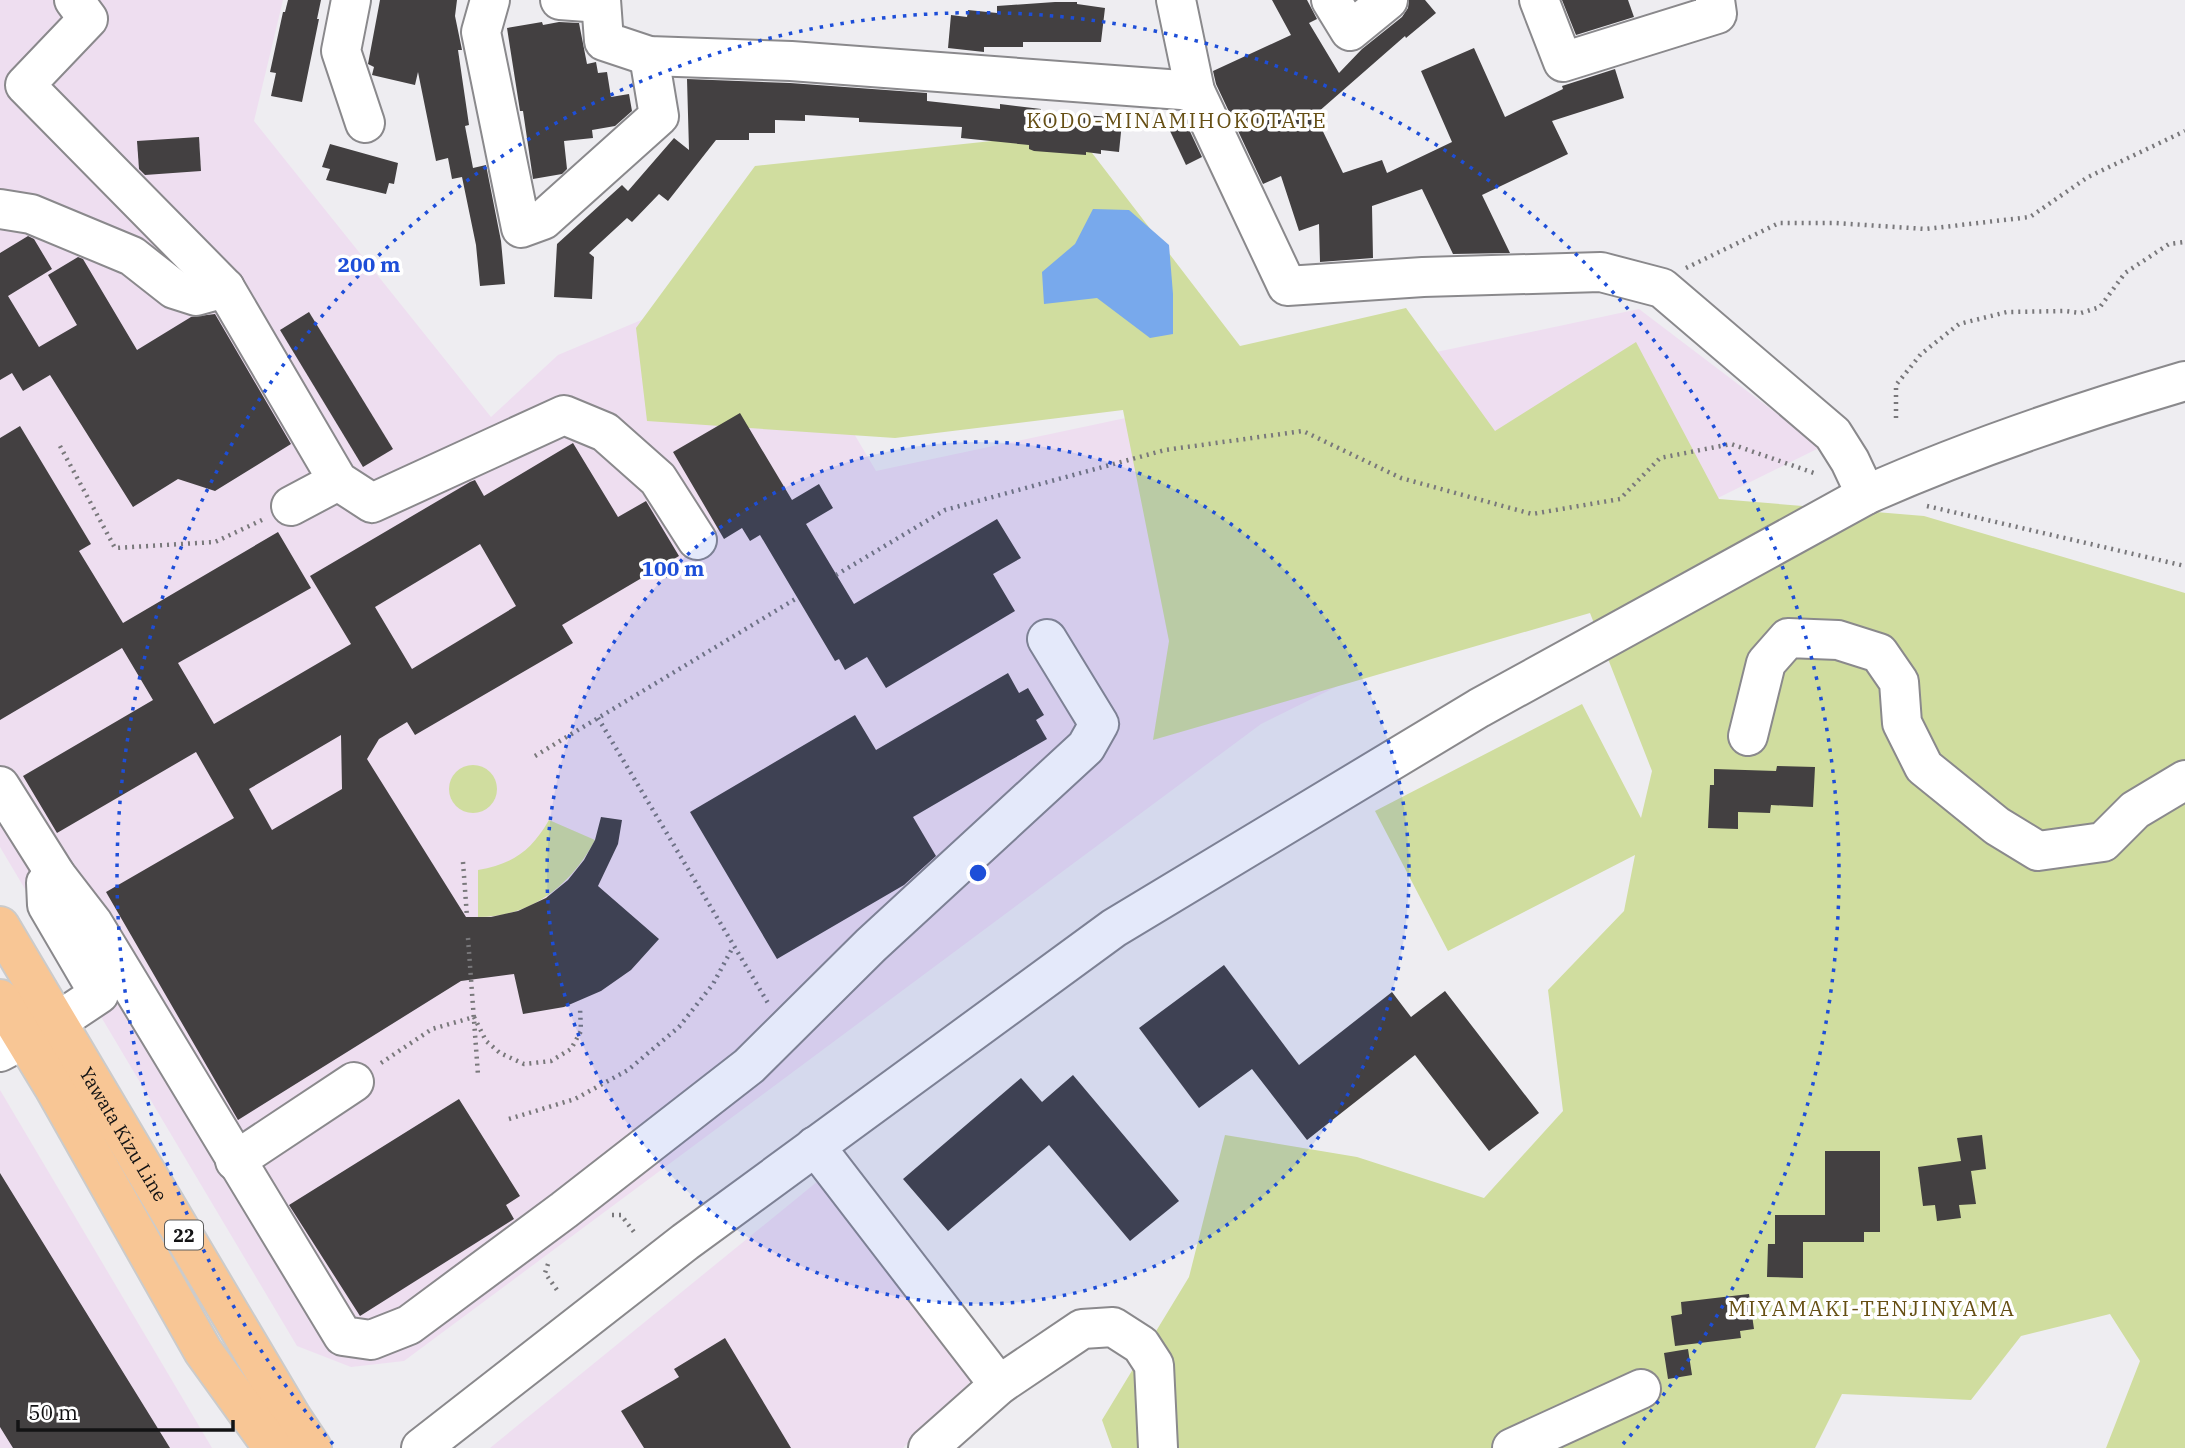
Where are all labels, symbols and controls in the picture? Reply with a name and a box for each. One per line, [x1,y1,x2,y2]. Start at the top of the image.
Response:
district label: KODO-MINAMIHOKOTATE [1026,106,1328,134]
text: 200 m [337,250,401,278]
text: 100 m [641,554,705,582]
centre of rings [966,861,990,885]
street label: Yawata Kizu Line [74,1063,173,1206]
road number: 22 [165,1220,203,1250]
district label: MIYAMAKI-TENJINYAMA [1728,1294,2016,1322]
scale bar [18,1388,233,1432]
text: 50 m [28,1398,78,1426]

